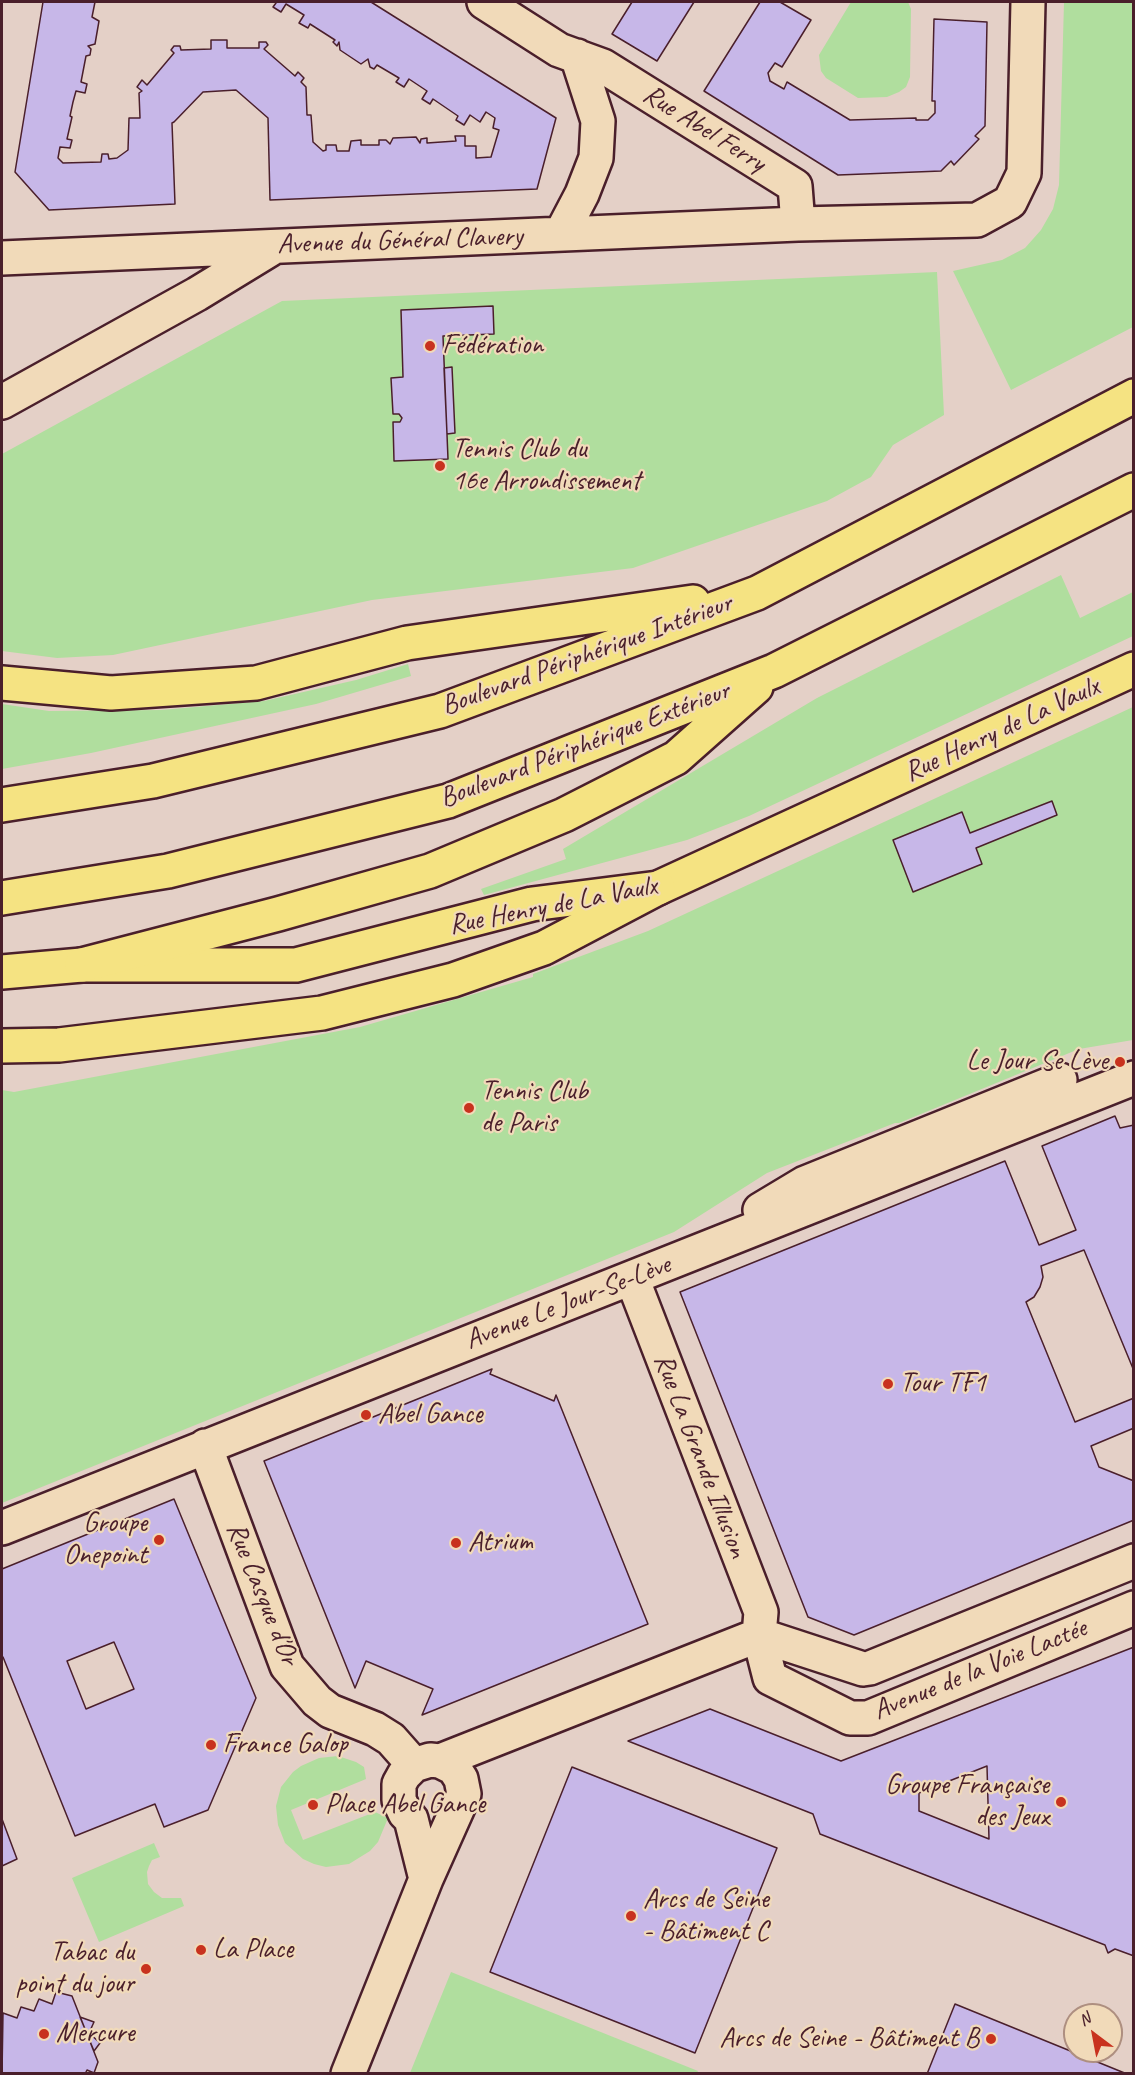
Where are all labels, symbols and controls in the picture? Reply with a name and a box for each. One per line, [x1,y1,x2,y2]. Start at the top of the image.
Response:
street label: Rue Abel Ferry [636,78,772,180]
street label: Avenue du Général Clavery [277,220,523,262]
place label: Fédération [442,329,543,363]
marker: Fédération [423,339,437,353]
place label: Tennis Club du 16e Arrondissement [452,433,641,499]
marker: Tennis Club du 16e Arrondissement [433,459,447,473]
street label: Boulevard Périphérique Intérieur [437,587,737,723]
street label: Rue Henry de La Vaulx [899,670,1105,790]
street label: Boulevard Périphérique Extérieur [435,674,735,816]
street label: Rue Henry de La Vaulx [446,869,660,943]
place label: Le Jour Se Lève [966,1045,1108,1079]
marker: Le Jour Se Lève [1113,1055,1127,1069]
place label: Tennis Club de Paris [481,1075,588,1141]
marker: Tennis Club de Paris [462,1101,476,1115]
street label: Avenue Le Jour-Se-Lève [461,1248,675,1358]
street label: Rue La Grande Illusion [646,1349,754,1563]
place label: Tour TF1 [900,1367,986,1401]
marker: Tour TF1 [881,1377,895,1391]
place label: Abel Gance [378,1398,482,1432]
marker: Abel Gance [359,1408,373,1422]
place label: Groupe Onepoint [64,1507,147,1573]
street label: Rue Casque d'Or [218,1518,306,1670]
place label: Atrium [468,1526,533,1560]
marker: Groupe Onepoint [152,1533,166,1547]
marker: Atrium [449,1536,463,1550]
street label: Avenue de la Voie Lactée [868,1612,1092,1728]
place label: France Galop [223,1728,348,1762]
marker: France Galop [204,1738,218,1752]
place label: Groupe Française des Jeux [885,1769,1049,1835]
place label: Place Abel Gance [325,1788,485,1822]
marker: Groupe Française des Jeux [1054,1795,1068,1809]
marker: Place Abel Gance [306,1798,320,1812]
place label: Arcs de Seine - Bâtiment C [643,1883,769,1949]
marker: Arcs de Seine - Bâtiment C [624,1909,638,1923]
place label: La Place [213,1933,293,1967]
place label: Tabac du point du jour [16,1936,134,2002]
marker: La Place [194,1943,208,1957]
marker: Tabac du point du jour [139,1962,153,1976]
north arrow [1063,2003,1123,2063]
text: N [1075,2008,1094,2031]
place label: Mercure [56,2017,135,2051]
place label: Arcs de Seine - Bâtiment B [719,2022,979,2056]
marker: Mercure [37,2027,51,2041]
marker: Arcs de Seine - Bâtiment B [984,2032,998,2046]

